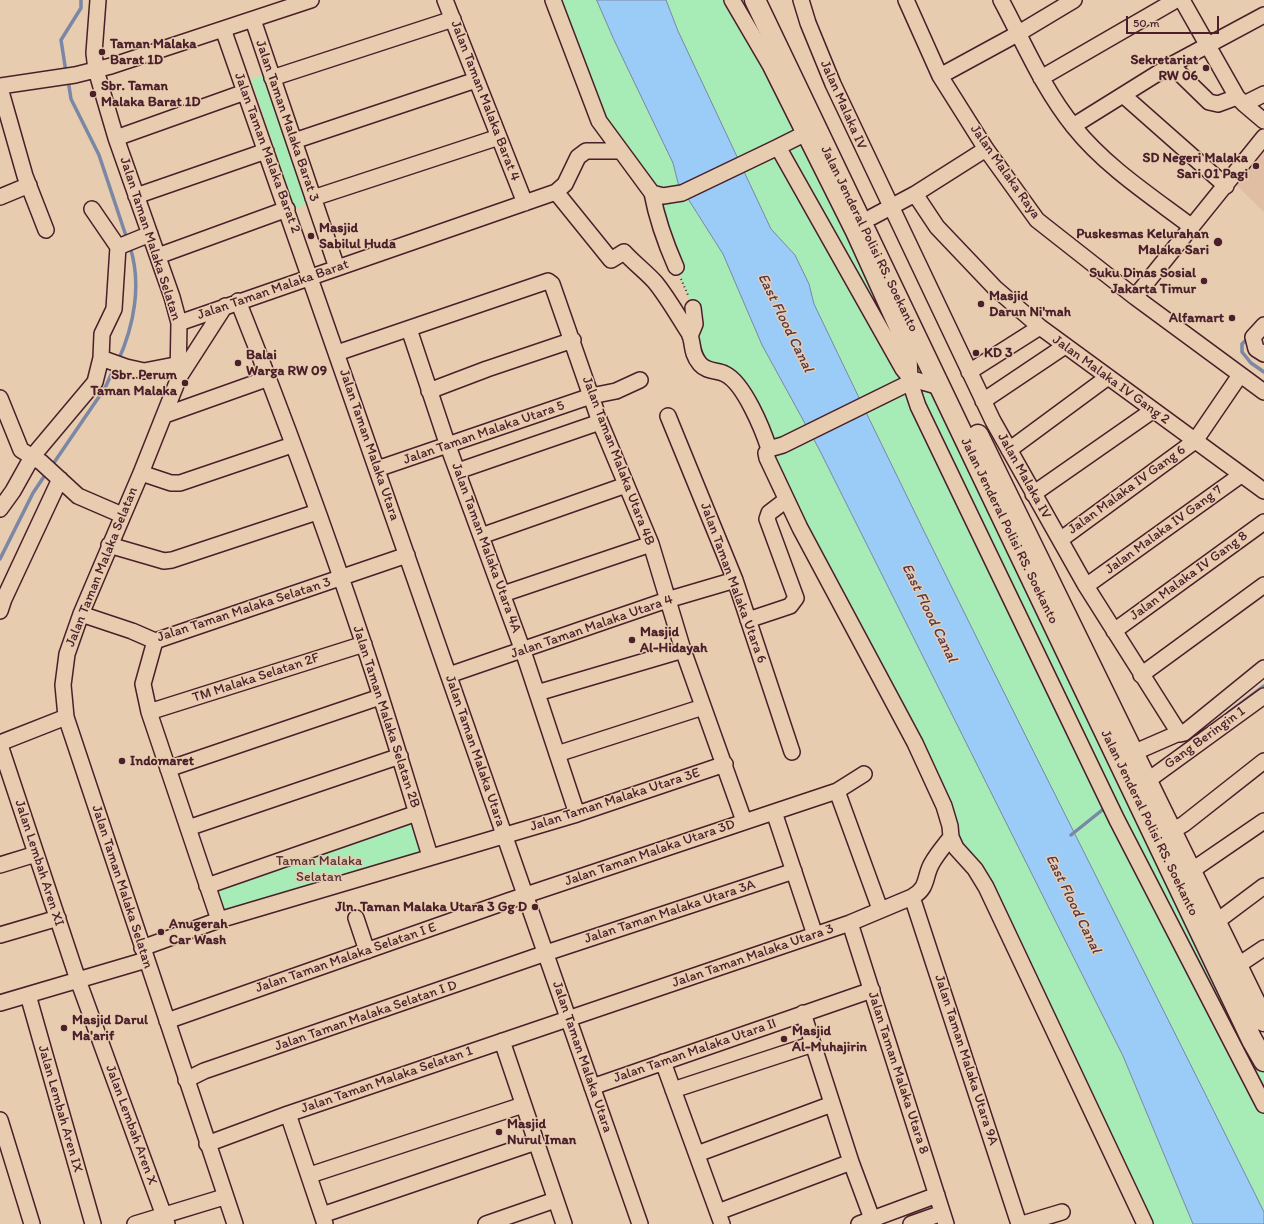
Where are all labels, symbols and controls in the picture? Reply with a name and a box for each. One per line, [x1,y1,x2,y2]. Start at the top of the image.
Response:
scale bar [1128,8,1221,34]
text: 50 m [1133,16,1159,30]
street label: Jalan Taman Malaka Barat 4 [447,18,523,184]
place label: Taman Malaka Barat 1D [110,36,197,68]
street label: Jalan Taman Malaka Barat 3 [251,38,323,204]
marker: Taman Malaka Barat 1D [97,47,107,57]
place label: Sekretariat RW 06 [1130,52,1198,84]
street label: Jalan Malaka IV [816,58,870,152]
marker: Sekretariat RW 06 [1201,63,1211,73]
street label: Jalan Taman Malaka Barat 2 [230,70,304,236]
place label: Sbr. Taman Malaka Barat 1D [101,78,201,110]
marker: Sbr. Taman Malaka Barat 1D [88,89,98,99]
street label: Jalan Malaka Raya [966,122,1044,222]
street label: Jalan Jenderal Polisi RS. Soekanto [817,143,921,335]
place label: SD Negeri Malaka Sari 01 Pagi [1143,150,1248,182]
street label: Jalan Taman Malaka Selatan [116,155,184,323]
marker: SD Negeri Malaka Sari 01 Pagi [1251,161,1261,171]
place label: Masjid Sabilul Huda [319,220,396,252]
place label: Puskesmas Kelurahan Malaka Sari [1076,226,1209,258]
marker: Masjid Sabilul Huda [306,231,316,241]
marker: Puskesmas Kelurahan Malaka Sari [1212,236,1224,248]
street label: Jalan Taman Malaka Barat [195,256,351,324]
place label: Suku Dinas Sosial Jakarta Timur [1089,265,1196,298]
water label: East Flood Canal [753,271,817,375]
marker: Suku Dinas Sosial Jakarta Timur [1199,276,1209,286]
place label: Masjid Darun Ni'mah [989,288,1071,320]
marker: Masjid Darun Ni'mah [976,299,986,309]
place label: Alfamart [1169,310,1224,326]
marker: Alfamart [1227,313,1237,323]
street label: Jalan Malaka IV Gang 2 [1049,332,1173,428]
place label: KD 3 [984,345,1013,361]
place label: Balai Warga RW 09 [246,347,327,380]
marker: KD 3 [971,348,981,358]
marker: Balai Warga RW 09 [233,358,243,368]
place label: Sbr. Perum Taman Malaka [90,367,177,400]
street label: Jalan Taman Malaka Utara [335,367,403,523]
street label: Jalan Taman Malaka Utara 4B [578,374,658,548]
marker: Sbr. Perum Taman Malaka [180,378,190,388]
street label: Jalan Taman Malaka Utara 5 [401,397,567,469]
street label: Jalan Malaka IV [994,430,1054,522]
street label: Jalan Jenderal Polisi RS. Soekanto [957,435,1061,627]
street label: Jalan Malaka IV Gang 6 [1065,442,1189,538]
street label: Jalan Taman Malaka Utara 4A [447,461,525,635]
street label: Jalan Malaka IV Gang 7 [1102,482,1226,578]
street label: Jalan Taman Malaka Selatan [62,485,142,649]
street label: Jalan Taman Malaka Utara 6 [696,500,770,666]
street label: Jalan Malaka IV Gang 8 [1127,528,1251,624]
water label: East Flood Canal [897,561,961,665]
street label: Jalan Taman Malaka Selatan 3 [155,574,333,646]
street label: Jalan Taman Malaka Utara 4 [509,591,675,663]
street label: Jalan Taman Malaka Selatan 2B [349,624,423,810]
place label: Masjid Al-Hidayah [640,624,708,656]
marker: Masjid Al-Hidayah [627,635,637,645]
street label: TM Malaka Selatan 2F [190,650,322,706]
street label: Jalan Taman Malaka Utara [441,673,509,829]
street label: Gang Beringin 1 [1161,703,1249,773]
street label: Jalan Jenderal Polisi RS. Soekanto [1097,727,1201,919]
place label: Indomaret [130,753,194,769]
marker: Indomaret [117,756,127,766]
street label: Jalan Taman Malaka Utara 3E [528,765,702,835]
street label: Jalan Lembah Aren XI [11,798,67,928]
street label: Jalan Taman Malaka Selatan [88,803,156,971]
street label: Jalan Taman Malaka Utara 3D [563,816,737,890]
water label: East Flood Canal [1041,852,1105,956]
park label: Taman Malaka Selatan [276,853,362,886]
street label: Jalan Taman Malaka Utara 3A [582,876,758,948]
place label: Jln. Taman Malaka Utara 3 Gg D [335,899,527,915]
marker: Jln. Taman Malaka Utara 3 Gg D [530,902,540,912]
place label: Anugerah Car Wash [169,916,228,948]
street label: Jalan Taman Malaka Selatan I E [253,919,439,997]
street label: Jalan Taman Malaka Utara 3 [670,920,836,992]
marker: Anugerah Car Wash [156,927,166,937]
street label: Jalan Taman Malaka Utara 9A [930,973,1002,1147]
street label: Jalan Taman Malaka Selatan I D [273,977,459,1055]
street label: Jalan Taman Malaka Utara [548,979,616,1135]
street label: Jalan Taman Malaka Utara 8 [864,990,932,1156]
place label: Masjid Darul Ma'arif [72,1012,148,1044]
street label: Jalan Taman Malaka Utara II [611,1015,779,1087]
marker: Masjid Darul Ma'arif [59,1023,69,1033]
place label: Masjid Al-Muhajirin [792,1023,867,1056]
marker: Masjid Al-Muhajirin [779,1034,789,1044]
street label: Jalan Lembah Aren IX [34,1043,86,1175]
street label: Jalan Taman Malaka Selatan 1 [299,1043,475,1117]
street label: Jalan Lembah Aren X [102,1063,160,1187]
place label: Masjid Nurul Iman [507,1116,576,1148]
marker: Masjid Nurul Iman [494,1127,504,1137]

